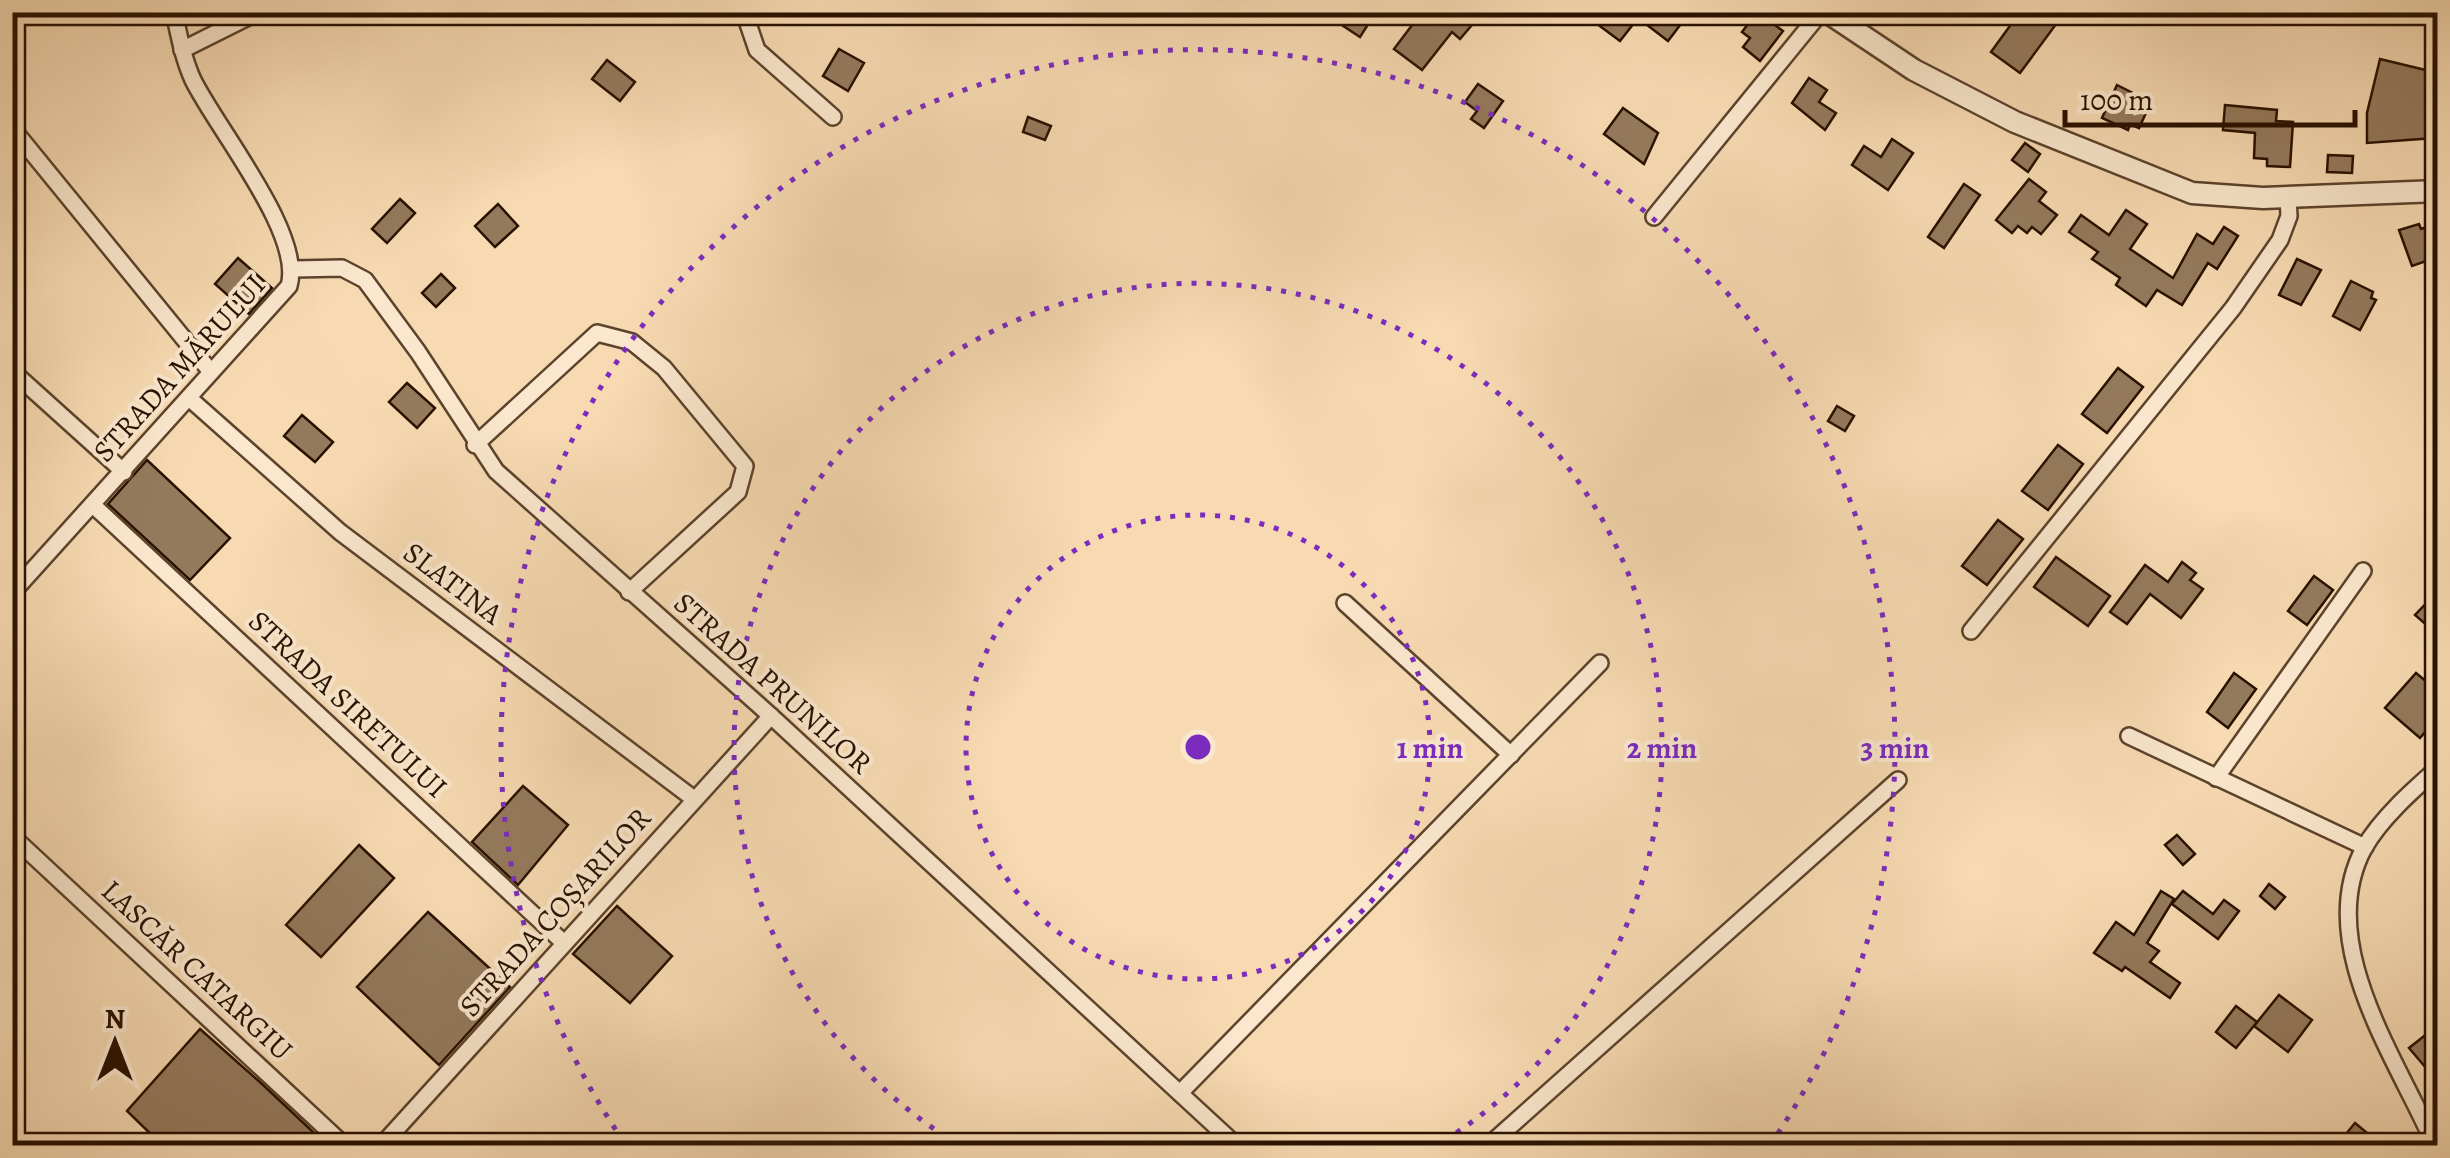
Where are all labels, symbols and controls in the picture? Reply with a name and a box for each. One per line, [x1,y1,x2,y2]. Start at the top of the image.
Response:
scale bar [2065,65,2355,127]
text: 100 m [2080,80,2153,120]
street label: STRADA MĂRULUI [84,265,274,471]
street label: SLATINA [395,533,511,634]
street label: STRADA PRUNILOR [665,583,881,783]
street label: STRADA SIRETULUI [240,601,456,807]
text: 1 min [1397,728,1463,768]
text: 2 min [1627,728,1697,768]
text: 3 min [1861,728,1930,768]
centre of rings [1180,729,1216,765]
street label: STRADA COȘARILOR [450,798,660,1025]
street label: LASCĂR CATARGIU [93,871,301,1069]
north arrow [65,993,165,1093]
text: N [105,1000,125,1038]

